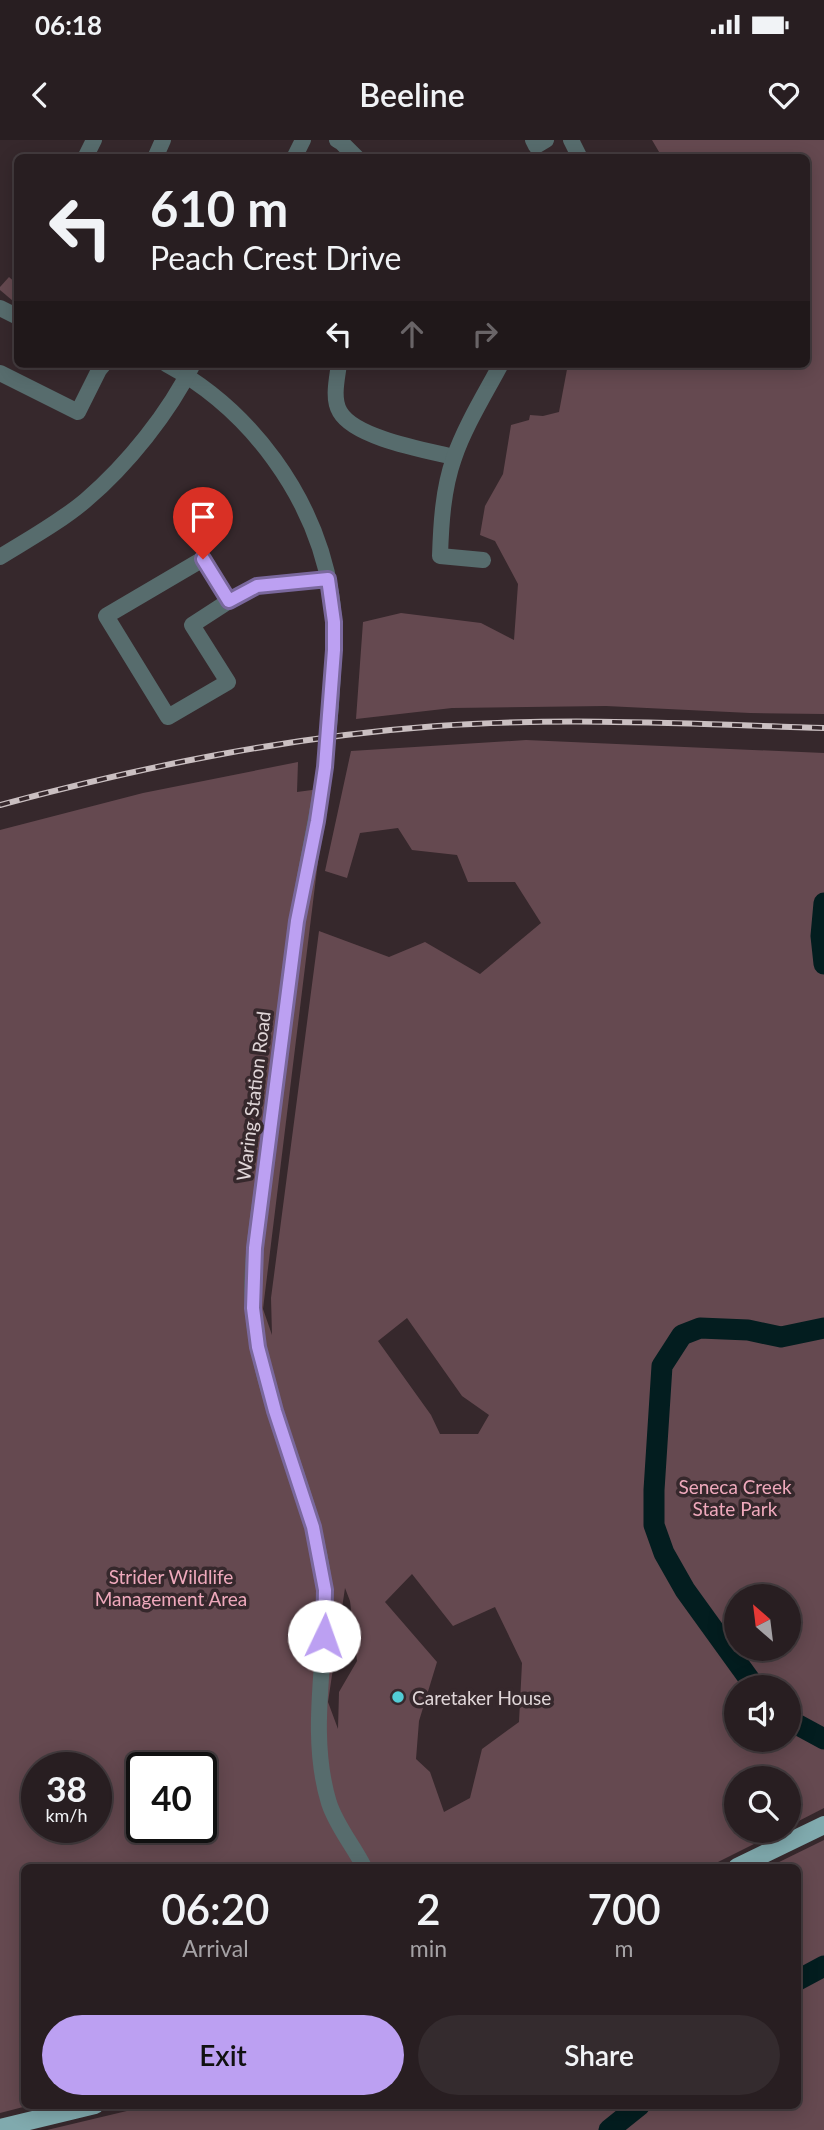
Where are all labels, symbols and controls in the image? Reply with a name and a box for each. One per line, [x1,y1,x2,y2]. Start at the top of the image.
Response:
text: 06:18 [35,9,102,41]
text: Beeline [359,75,465,114]
icon: back [21,76,59,114]
icon: heart [765,76,803,114]
text: 610 m [150,179,288,237]
icon: left [35,182,126,273]
text: Peach Crest Drive [150,238,401,277]
icon: left [320,315,358,353]
icon: ahead [393,315,431,353]
icon: right [466,315,504,353]
pin [173,487,233,559]
icon: arrive [184,498,222,536]
street label: Waring Station Road [231,1010,275,1182]
park label: Seneca Creek State Park [678,1475,792,1520]
park label: Strider Wildlife Management Area [95,1565,247,1610]
north arrow [724,1584,802,1661]
map controls [724,1584,801,1843]
position arrow [287,1599,361,1673]
button: sound [724,1675,801,1752]
place label: Caretaker House [412,1686,551,1709]
marker: Caretaker House [390,1689,406,1705]
speed limit sign: 40 [126,1752,217,1843]
button: search [724,1766,801,1843]
text: 38 [46,1767,87,1809]
text: km/h [45,1804,88,1826]
text: 06:20 [161,1884,269,1934]
text: 2 [416,1884,441,1934]
text: 700 [588,1884,661,1934]
text: Arrival [182,1934,249,1962]
text: min [410,1934,447,1962]
text: m [615,1934,634,1962]
button: Exit [42,2015,404,2095]
button: Share [418,2015,780,2095]

